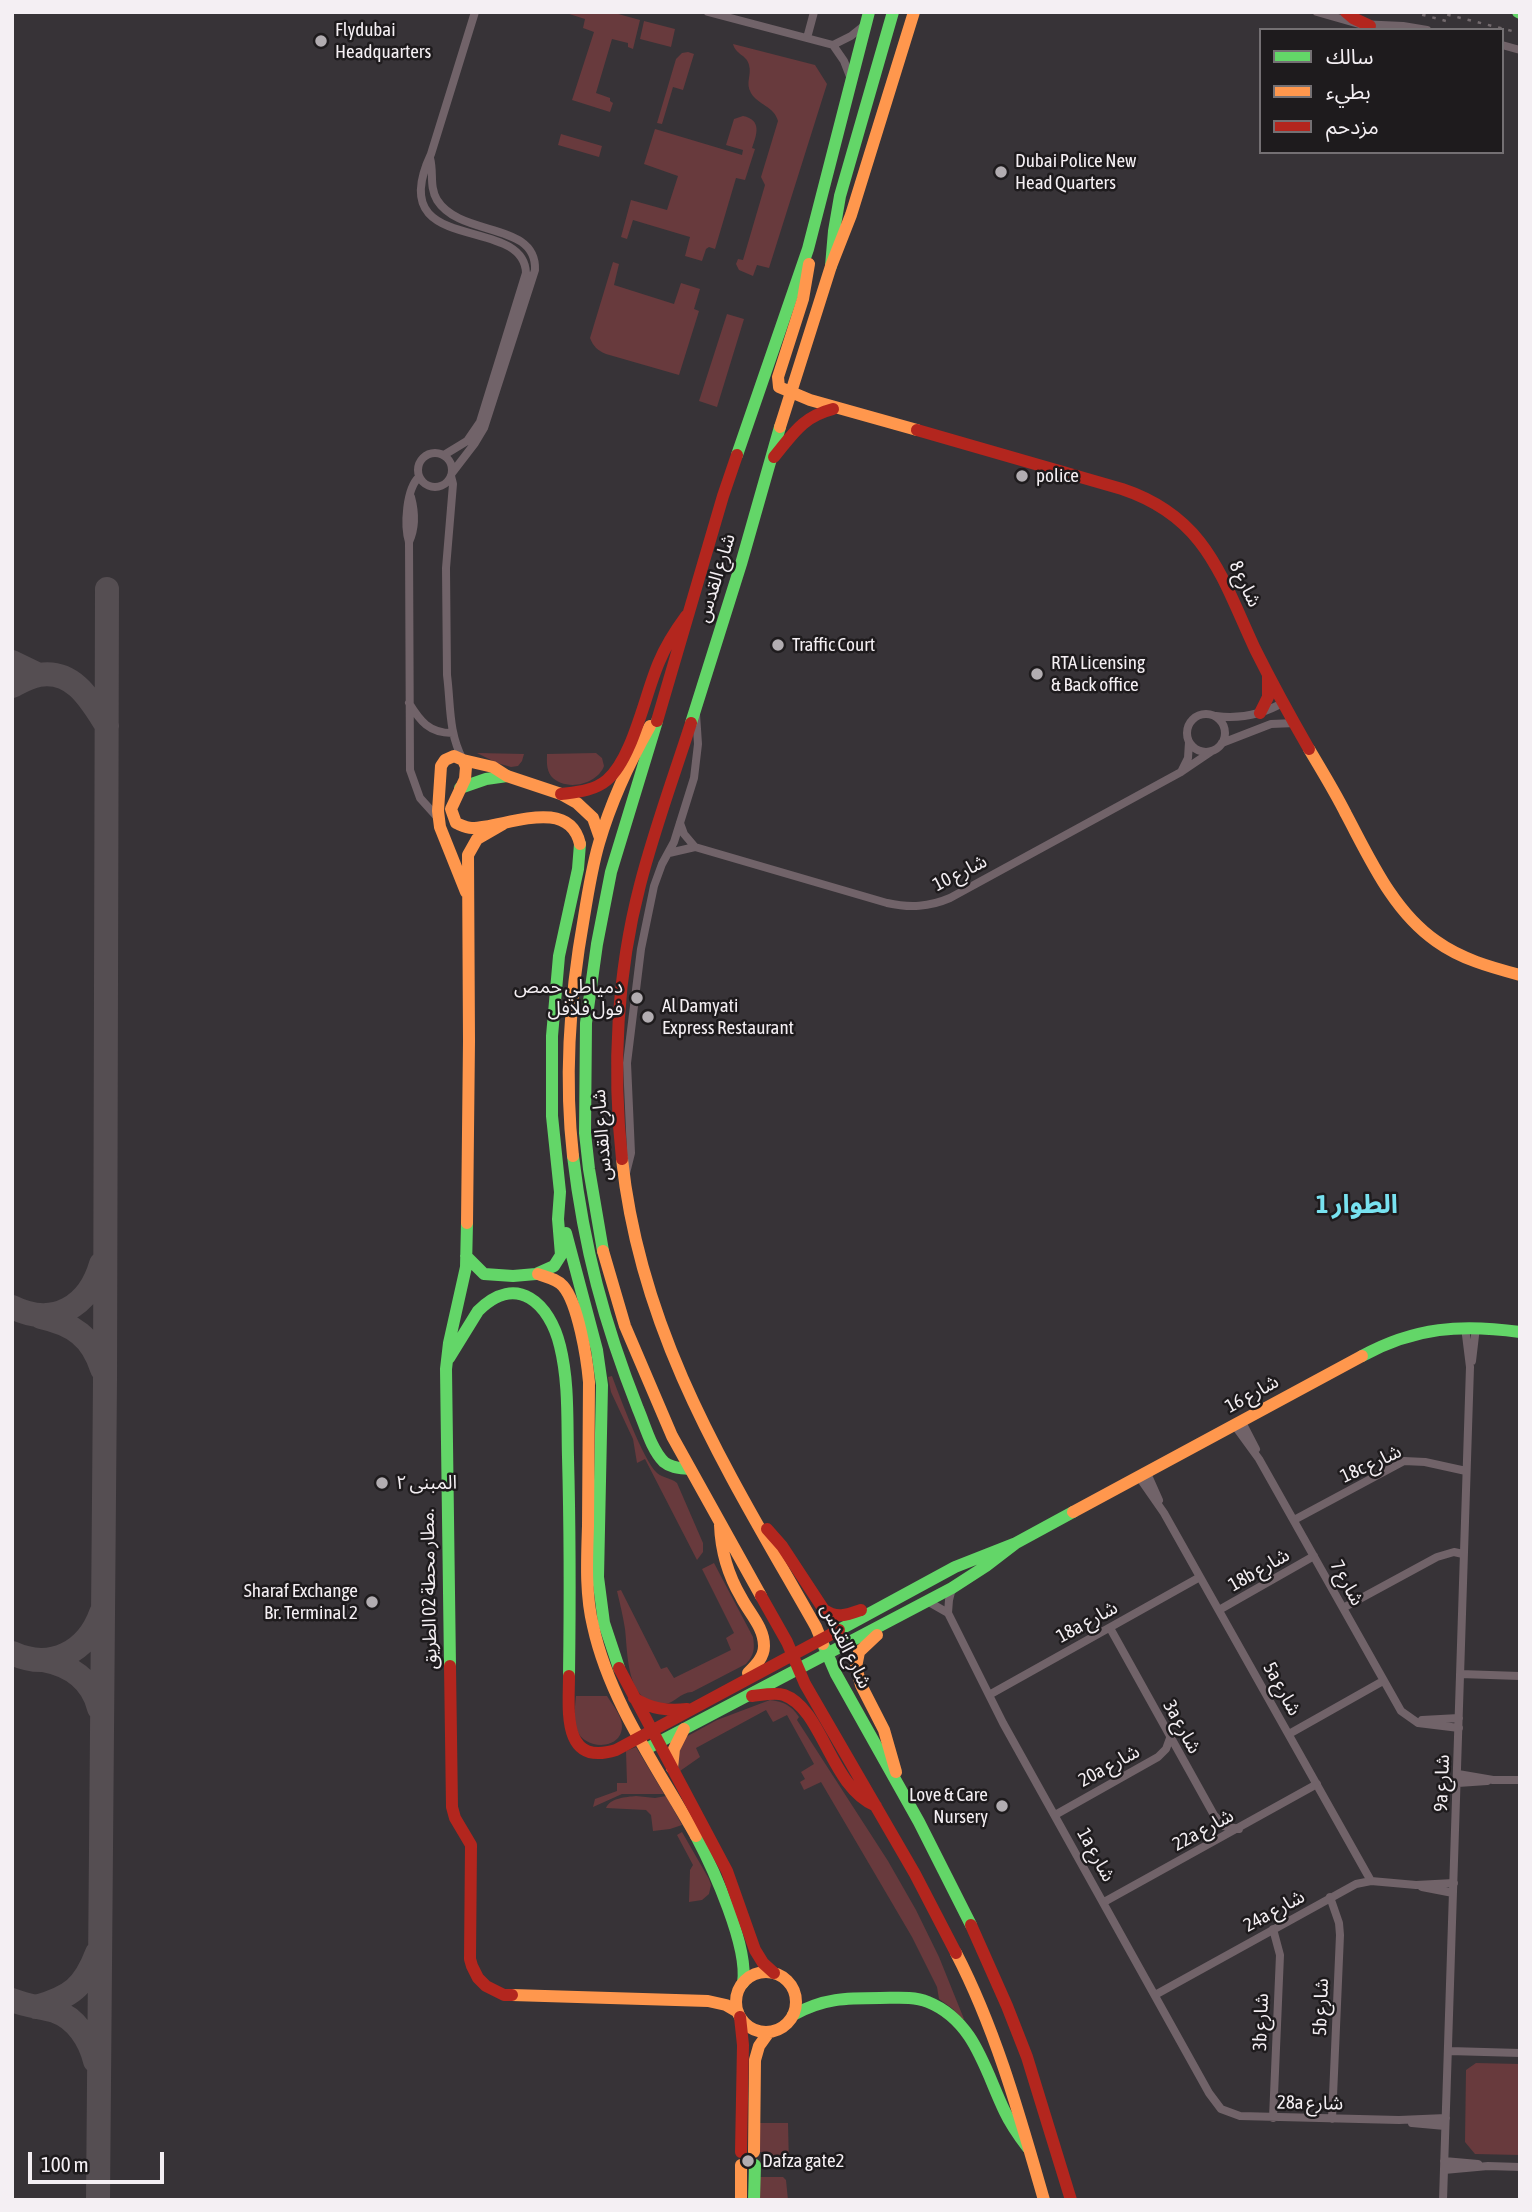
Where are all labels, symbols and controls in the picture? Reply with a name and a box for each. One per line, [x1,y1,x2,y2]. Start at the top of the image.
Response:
place label: Flydubai Headquarters [335,19,431,63]
legend [1259,28,1504,154]
marker: Flydubai Headquarters [313,33,329,49]
text: سالك [1326,44,1373,68]
text: بطيء [1326,79,1371,103]
text: مزدحم [1326,114,1379,138]
place label: Dubai Police New Head Quarters [1015,150,1136,194]
marker: Dubai Police New Head Quarters [993,164,1009,180]
place label: police [1036,465,1079,487]
marker: police [1014,468,1030,484]
street label: شارع القدس [692,531,740,625]
street label: شارع 8 [1224,557,1266,611]
place label: Traffic Court [792,634,875,656]
marker: Traffic Court [770,637,786,653]
place label: RTA Licensing & Back office [1051,652,1145,696]
marker: RTA Licensing & Back office [1029,666,1045,682]
street label: شارع 10 [929,850,991,896]
place label: دمياطي حمص فول فلافل [514,976,623,1020]
marker: دمياطي حمص فول فلافل [629,990,645,1006]
place label: Al Damyati Express Restaurant [662,995,794,1039]
marker: Al Damyati Express Restaurant [640,1009,656,1025]
street label: شارع القدس [587,1089,617,1181]
district label: الطوار 1 [1316,1189,1398,1221]
street label: شارع 16 [1221,1370,1283,1418]
street label: 18c شارع [1337,1440,1405,1488]
place label: المبنى ٢ [396,1472,457,1494]
marker: المبنى ٢ [374,1475,390,1491]
street label: مطار محطة 02 الطريق. [416,1508,442,1670]
street label: 18b شارع [1225,1544,1293,1596]
street label: شارع 7 [1325,1556,1369,1610]
place label: Sharaf Exchange Br. Terminal 2 [244,1580,358,1624]
marker: Sharaf Exchange Br. Terminal 2 [364,1594,380,1610]
street label: 18a شارع [1052,1596,1122,1648]
street label: شارع القدس [816,1600,876,1692]
street label: 5a شارع [1258,1658,1306,1720]
street label: 3a شارع [1158,1696,1206,1758]
street label: 20a شارع [1074,1740,1144,1792]
street label: 9a شارع [1430,1754,1454,1812]
place label: Love & Care Nursery [909,1784,988,1828]
marker: Love & Care Nursery [994,1798,1010,1814]
street label: 22a شارع [1168,1804,1238,1856]
street label: 1a شارع [1072,1824,1120,1886]
street label: 24a شارع [1239,1885,1309,1937]
street label: 5b شارع [1309,1978,1333,2036]
street label: 3b شارع [1249,1993,1273,2051]
street label: 28a شارع [1277,2091,1343,2115]
scale bar [32,2138,168,2182]
place label: Dafza gate2 [762,2150,844,2172]
text: 100 m [41,2152,89,2176]
marker: Dafza gate2 [740,2153,756,2169]

